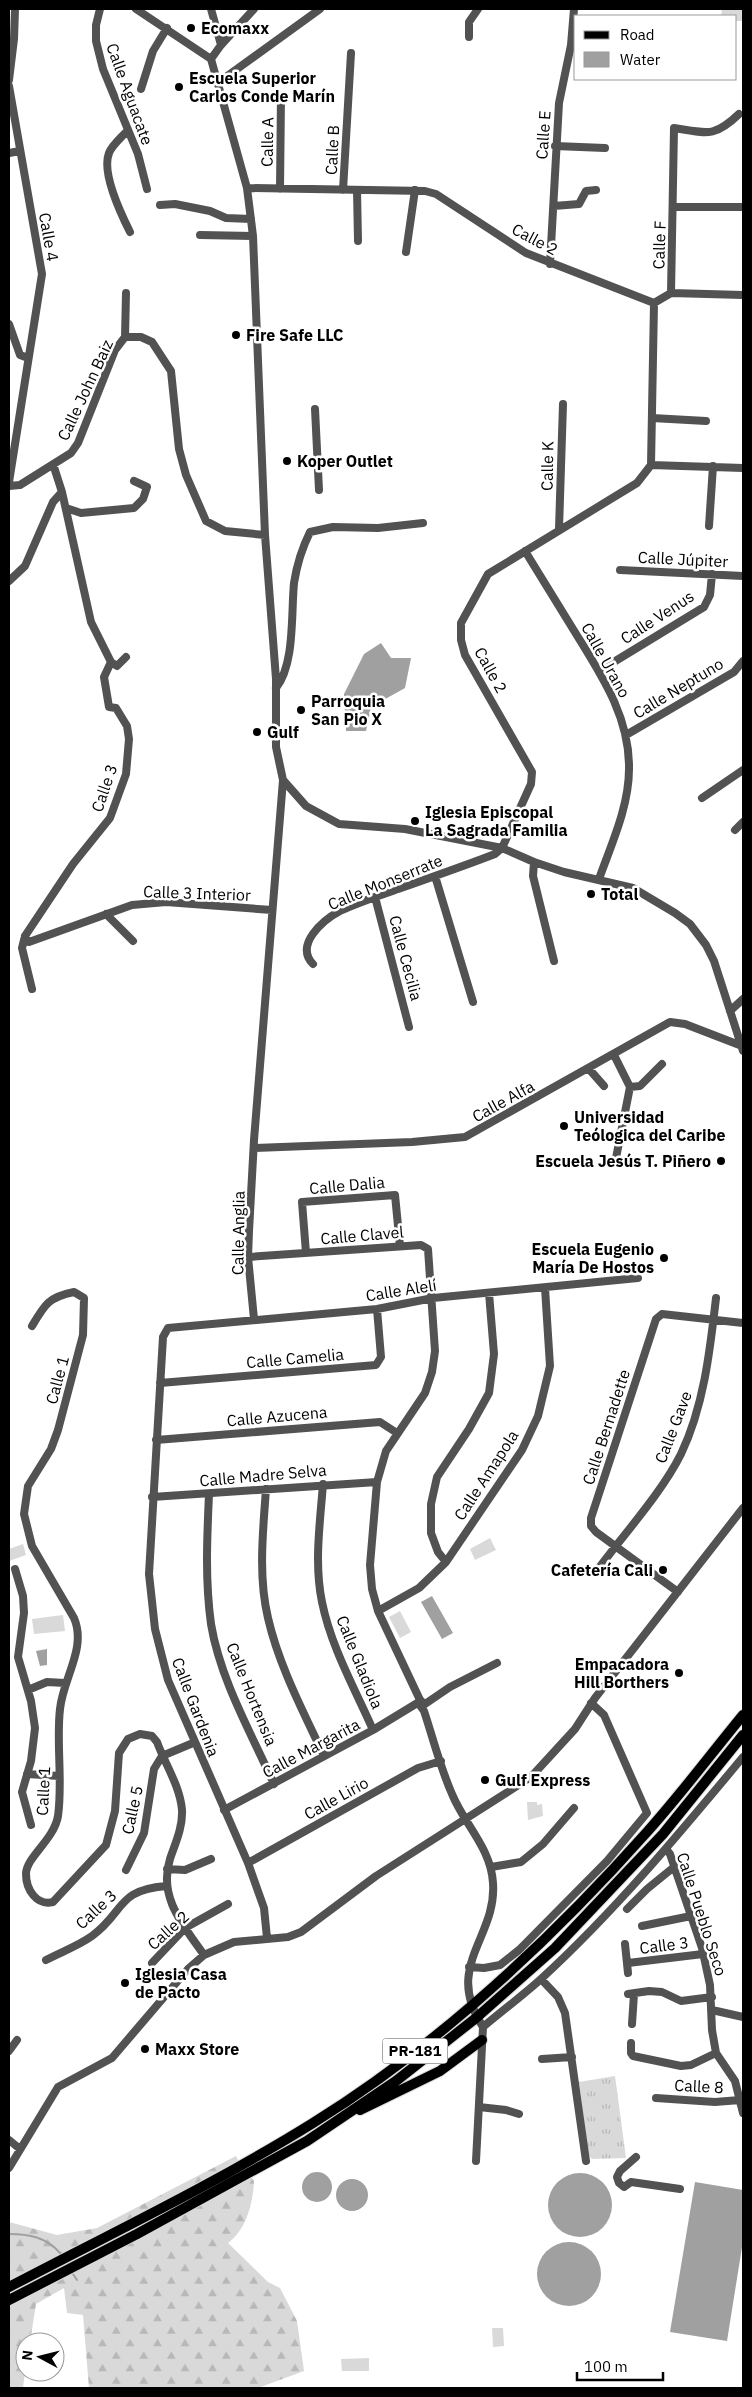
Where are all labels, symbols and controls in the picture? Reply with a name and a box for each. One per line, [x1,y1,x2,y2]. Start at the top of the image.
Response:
legend [574,15,737,80]
place label: Ecomaxx [201,18,269,38]
marker: Ecomaxx [185,22,197,34]
text: Road [620,25,655,44]
street label: Calle Aguacate [102,40,158,148]
text: Water [620,50,661,69]
place label: Escuela Superior Carlos Conde Marín [189,68,335,106]
marker: Escuela Superior Carlos Conde Marín [173,81,185,93]
street label: Calle E [531,110,555,160]
street label: Calle A [257,117,277,167]
street label: Calle B [321,124,343,176]
street label: Calle 4 [35,211,63,263]
street label: Calle 2 [509,219,561,259]
street label: Calle F [648,220,670,270]
place label: Fire Safe LLC [246,325,343,345]
marker: Fire Safe LLC [230,329,242,341]
street label: Calle John Baiz [53,336,117,444]
street label: Calle K [537,441,557,491]
place label: Koper Outlet [297,451,393,471]
marker: Koper Outlet [281,455,293,467]
street label: Calle Júpiter [637,547,729,571]
street label: Calle Venus [616,586,698,648]
street label: Calle Urano [577,619,635,701]
street label: Calle 2 [470,644,512,696]
street label: Calle Neptuno [629,653,727,723]
place label: Parroquia San Pio X [311,691,385,729]
marker: Parroquia San Pio X [295,704,307,716]
place label: Gulf [267,722,299,742]
marker: Gulf [251,726,263,738]
street label: Calle 3 [87,761,121,815]
place label: Iglesia Episcopal La Sagrada Familia [425,802,568,840]
marker: Iglesia Episcopal La Sagrada Familia [409,815,421,827]
street label: Calle Monserrate [325,850,445,914]
street label: Calle 3 Interior [143,881,251,905]
place label: Total [601,884,638,904]
marker: Total [585,888,597,900]
street label: Calle Cecilia [385,913,427,1003]
street label: Calle Alfa [468,1076,538,1126]
place label: Universidad Teólogica del Caribe [574,1107,725,1145]
marker: Universidad Teólogica del Caribe [558,1120,570,1132]
place label: Escuela Jesús T. Piñero [535,1151,711,1171]
marker: Escuela Jesús T. Piñero [715,1155,727,1167]
street label: Calle Dalia [308,1172,386,1198]
street label: Calle Anglia [227,1190,249,1275]
street label: Calle Clavel [320,1221,404,1249]
place label: Escuela Eugenio María De Hostos [532,1239,654,1277]
marker: Escuela Eugenio María De Hostos [658,1252,670,1264]
street label: Calle Alelí [364,1275,438,1305]
street label: Calle Camelia [245,1344,345,1372]
street label: Calle 1 [41,1354,73,1406]
street label: Calle Bernadette [578,1367,634,1487]
street label: Calle Gave [650,1388,696,1466]
street label: Calle Azucena [226,1402,329,1430]
street label: Calle Amapola [449,1426,523,1524]
street label: Calle Madre Selva [199,1459,328,1491]
place label: Cafetería Cali [551,1560,653,1580]
marker: Cafetería Cali [657,1564,669,1576]
street label: Calle Gladiola [332,1612,388,1712]
street label: Calle Hortensia [222,1639,282,1749]
street label: Calle Gardenia [168,1654,224,1760]
place label: Empacadora Hill Borthers [574,1654,669,1692]
marker: Empacadora Hill Borthers [673,1667,685,1679]
street label: Calle Margarita [259,1714,364,1782]
street label: Calle 1 [32,1766,54,1816]
place label: Gulf Express [495,1770,590,1790]
street label: Calle Lirio [300,1772,372,1824]
marker: Gulf Express [479,1774,491,1786]
street label: Calle 5 [117,1784,147,1836]
street label: Calle Pueblo Seco [673,1850,731,1978]
street label: Calle 3 [71,1885,121,1933]
street label: Calle 2 [143,1906,193,1954]
street label: Calle 3 [638,1932,690,1958]
place label: Iglesia Casa de Pacto [135,1964,227,2002]
marker: Iglesia Casa de Pacto [119,1977,131,1989]
road number: PR-181 [382,2038,448,2064]
place label: Maxx Store [155,2039,239,2059]
marker: Maxx Store [139,2043,151,2055]
street label: Calle 8 [674,2075,724,2097]
north arrow [15,2332,65,2382]
text: N [18,2349,37,2362]
scale bar [577,2350,663,2382]
text: 100 m [584,2357,628,2376]

